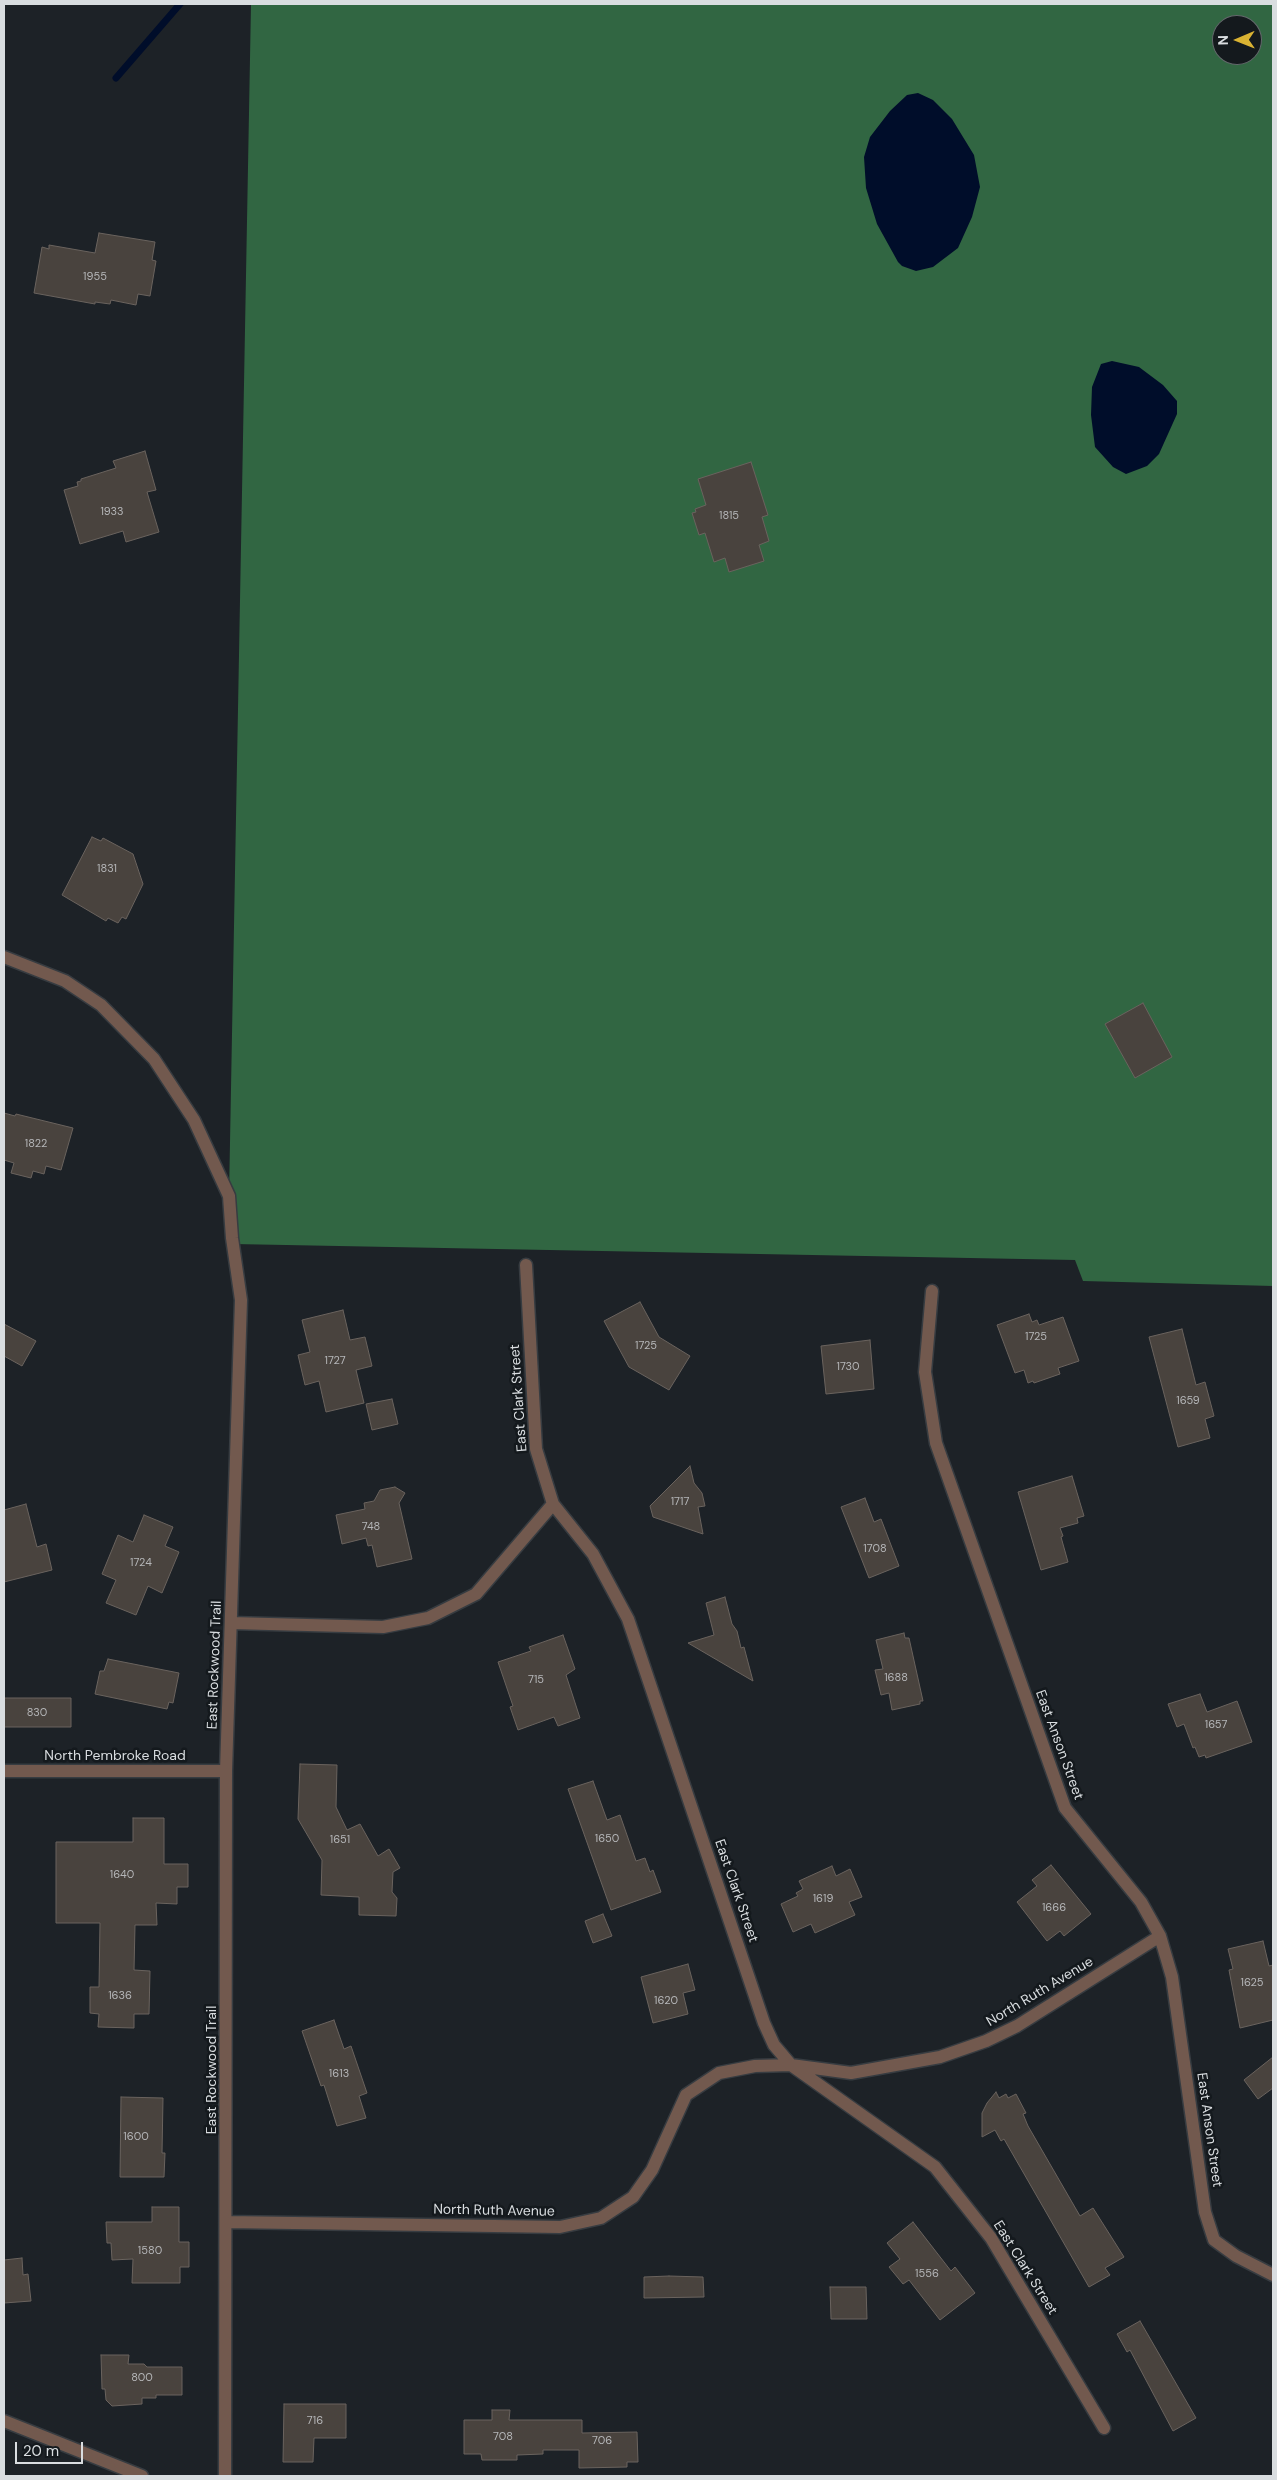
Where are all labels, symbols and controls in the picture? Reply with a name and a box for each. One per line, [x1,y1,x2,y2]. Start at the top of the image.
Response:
north arrow [1212,15,1262,65]
text: N [1214,35,1232,46]
house number: 1955 [83,270,107,284]
house number: 1933 [100,505,124,519]
house number: 1815 [719,509,739,523]
house number: 1831 [97,862,117,876]
house number: 1822 [25,1137,47,1151]
house number: 1725 [1025,1330,1047,1344]
house number: 1725 [635,1339,657,1353]
street label: East Clark Street [507,1344,531,1452]
house number: 1727 [324,1354,346,1368]
house number: 1730 [836,1360,860,1374]
house number: 1659 [1176,1394,1200,1408]
house number: 1717 [671,1495,689,1509]
house number: 748 [362,1520,380,1534]
house number: 1708 [863,1542,887,1556]
house number: 1724 [130,1556,152,1570]
street label: East Rockwood Trail [204,1600,226,1730]
house number: 1688 [884,1671,908,1685]
house number: 715 [528,1673,544,1687]
street label: East Anson Street [1031,1688,1087,1802]
house number: 830 [27,1706,47,1720]
house number: 1657 [1205,1718,1227,1732]
street label: North Pembroke Road [44,1748,186,1764]
house number: 1650 [595,1832,619,1846]
house number: 1651 [330,1833,350,1847]
street label: East Clark Street [710,1837,762,1945]
house number: 1640 [110,1868,134,1882]
house number: 1619 [813,1892,833,1906]
house number: 1666 [1042,1901,1066,1915]
street label: North Ruth Avenue [984,1953,1096,2031]
house number: 1625 [1240,1976,1264,1990]
house number: 1636 [108,1989,132,2003]
house number: 1620 [654,1994,678,2008]
street label: East Rockwood Trail [204,2006,220,2134]
house number: 1613 [329,2067,349,2081]
street label: East Anson Street [1193,2072,1225,2188]
house number: 1600 [123,2130,149,2144]
street label: North Ruth Avenue [433,2202,555,2220]
street label: East Clark Street [989,2218,1061,2318]
house number: 1580 [138,2244,162,2258]
house number: 1556 [915,2267,939,2281]
house number: 800 [131,2371,153,2385]
house number: 716 [307,2414,323,2428]
house number: 708 [493,2430,513,2444]
scale bar [18,2432,85,2464]
house number: 706 [592,2434,612,2448]
text: 20 m [23,2441,59,2461]

